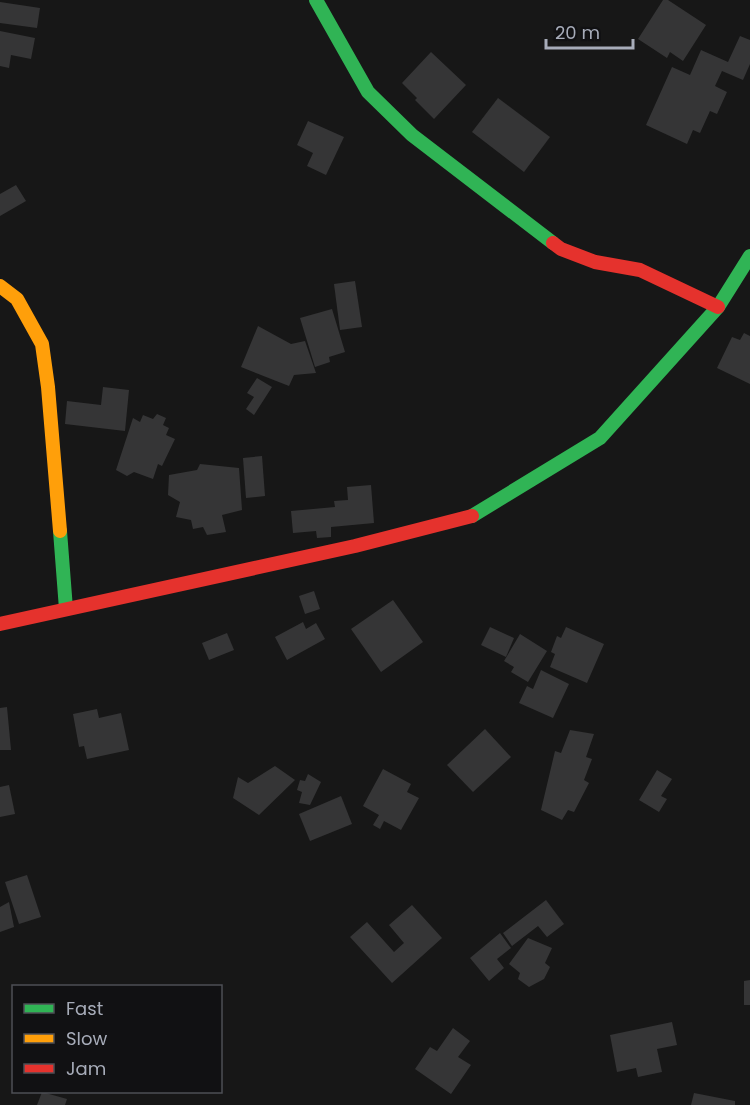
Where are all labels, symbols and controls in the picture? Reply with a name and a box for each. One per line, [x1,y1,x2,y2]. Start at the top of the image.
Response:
scale bar [546,12,633,50]
text: 20 m [555,20,600,45]
legend [12,985,222,1093]
text: Fast [66,996,103,1021]
text: Slow [66,1026,108,1051]
text: Jam [66,1056,106,1081]

